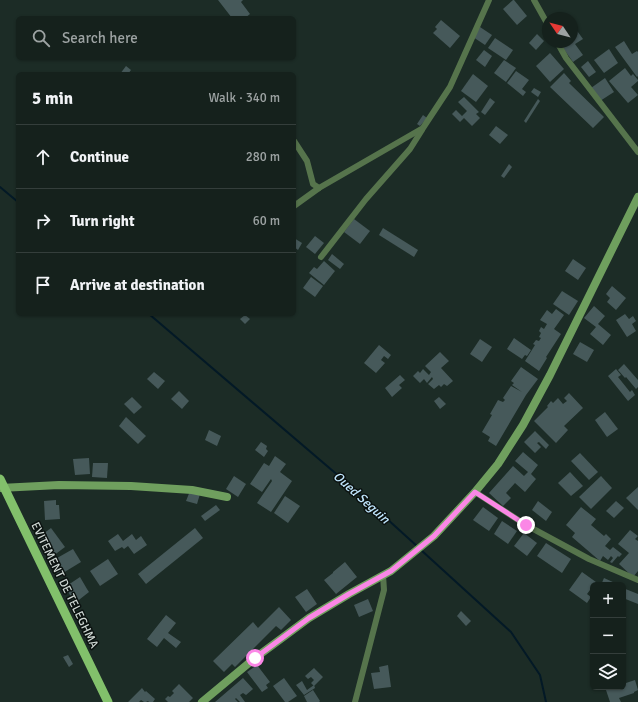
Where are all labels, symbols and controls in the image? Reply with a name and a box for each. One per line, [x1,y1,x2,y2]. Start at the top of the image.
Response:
north arrow [542,12,578,48]
search box [16,16,296,60]
icon: search [30,27,52,49]
text: Search here [62,29,138,47]
text: 5 min [32,88,73,109]
text: Walk · 340 m [209,90,280,106]
icon: ahead [32,146,54,168]
text: Continue [70,148,129,166]
text: 280 m [246,149,280,165]
icon: right [32,210,54,232]
text: Turn right [70,212,135,230]
text: 60 m [253,213,280,229]
icon: arrive [32,274,54,296]
text: Arrive at destination [70,276,205,294]
water label: Oued Seguin [330,468,393,528]
route end [517,516,535,534]
street label: EVITEMENT DE TELEGHMA [27,520,102,651]
map controls [590,582,626,690]
button: + [590,582,626,618]
button: − [590,618,626,654]
route start [246,649,264,667]
button: layers [590,654,626,690]

